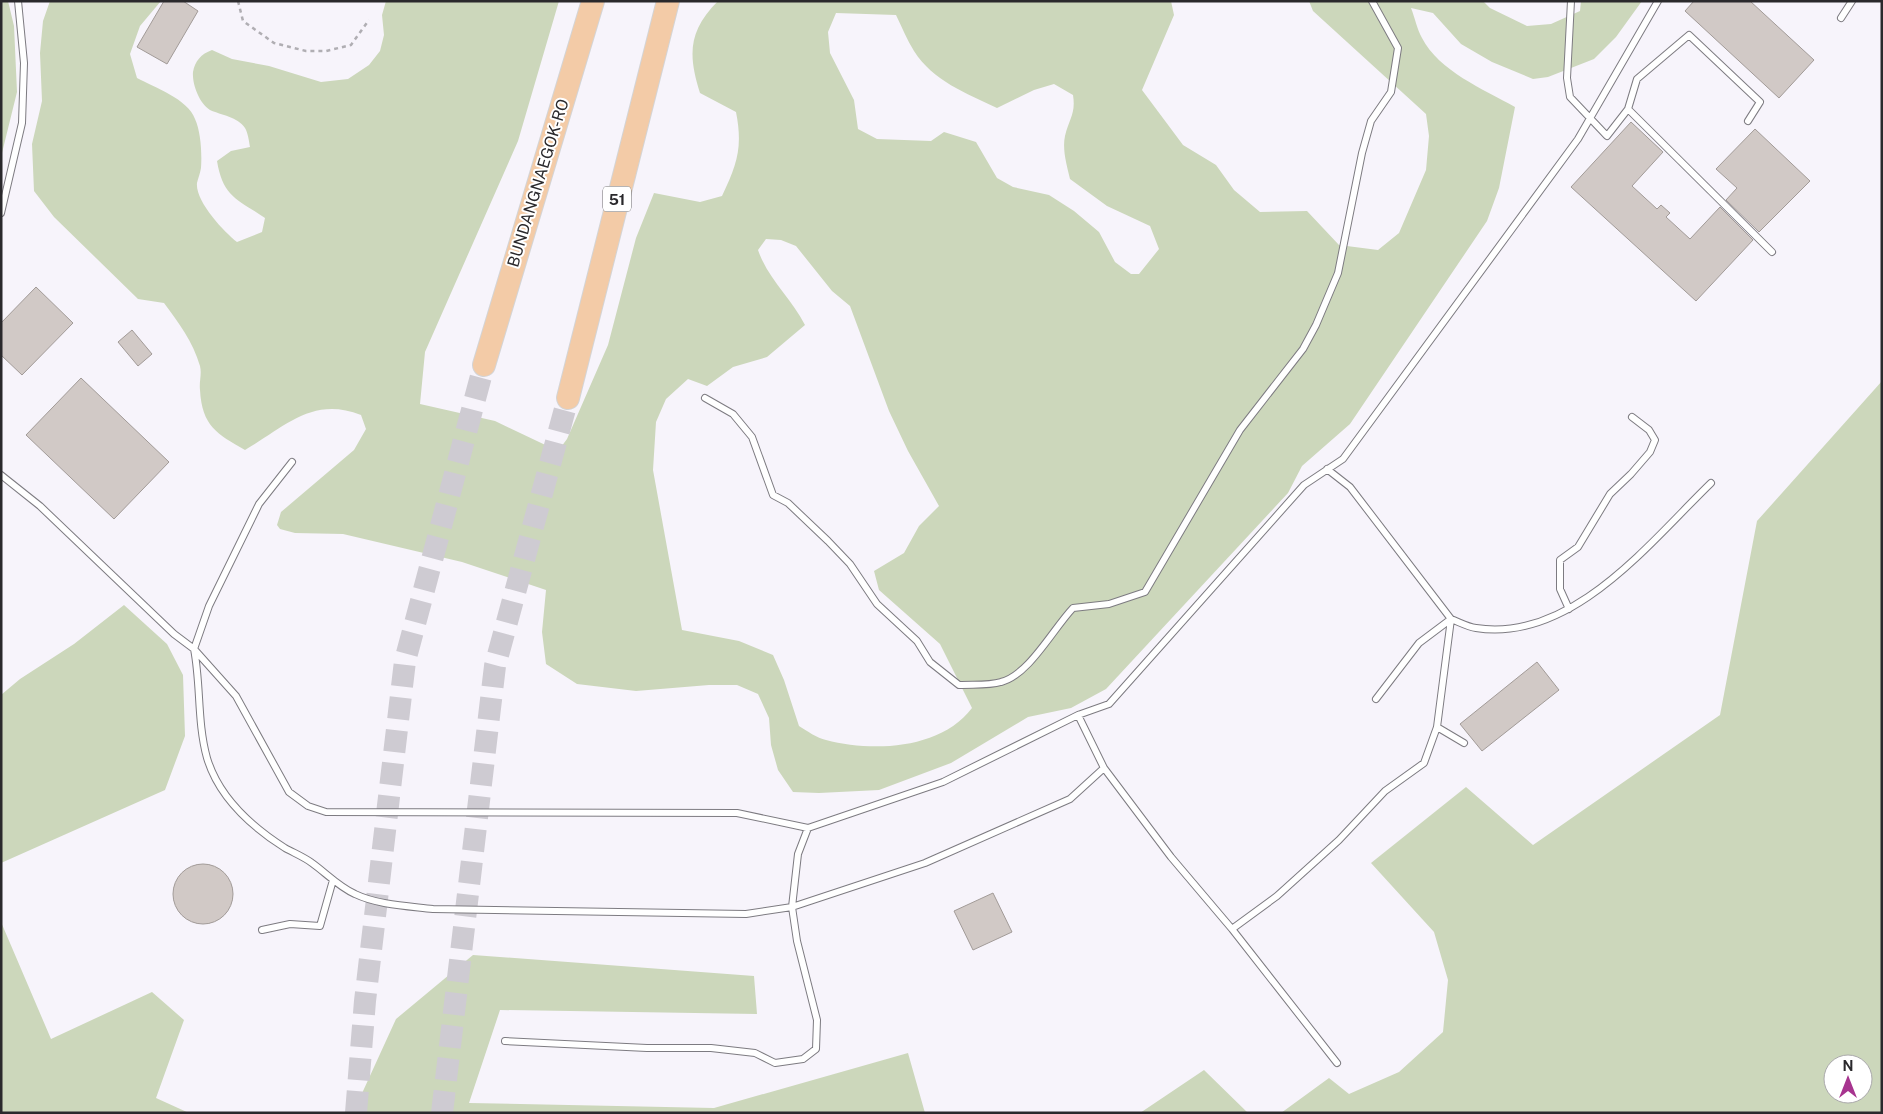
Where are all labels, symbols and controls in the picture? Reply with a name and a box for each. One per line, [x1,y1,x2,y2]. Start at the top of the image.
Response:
street label: BUNDANGNAEGOK-RO [503,97,573,269]
road number: 51 [603,186,631,212]
north arrow [1823,1054,1873,1104]
text: N [1843,1058,1853,1074]

